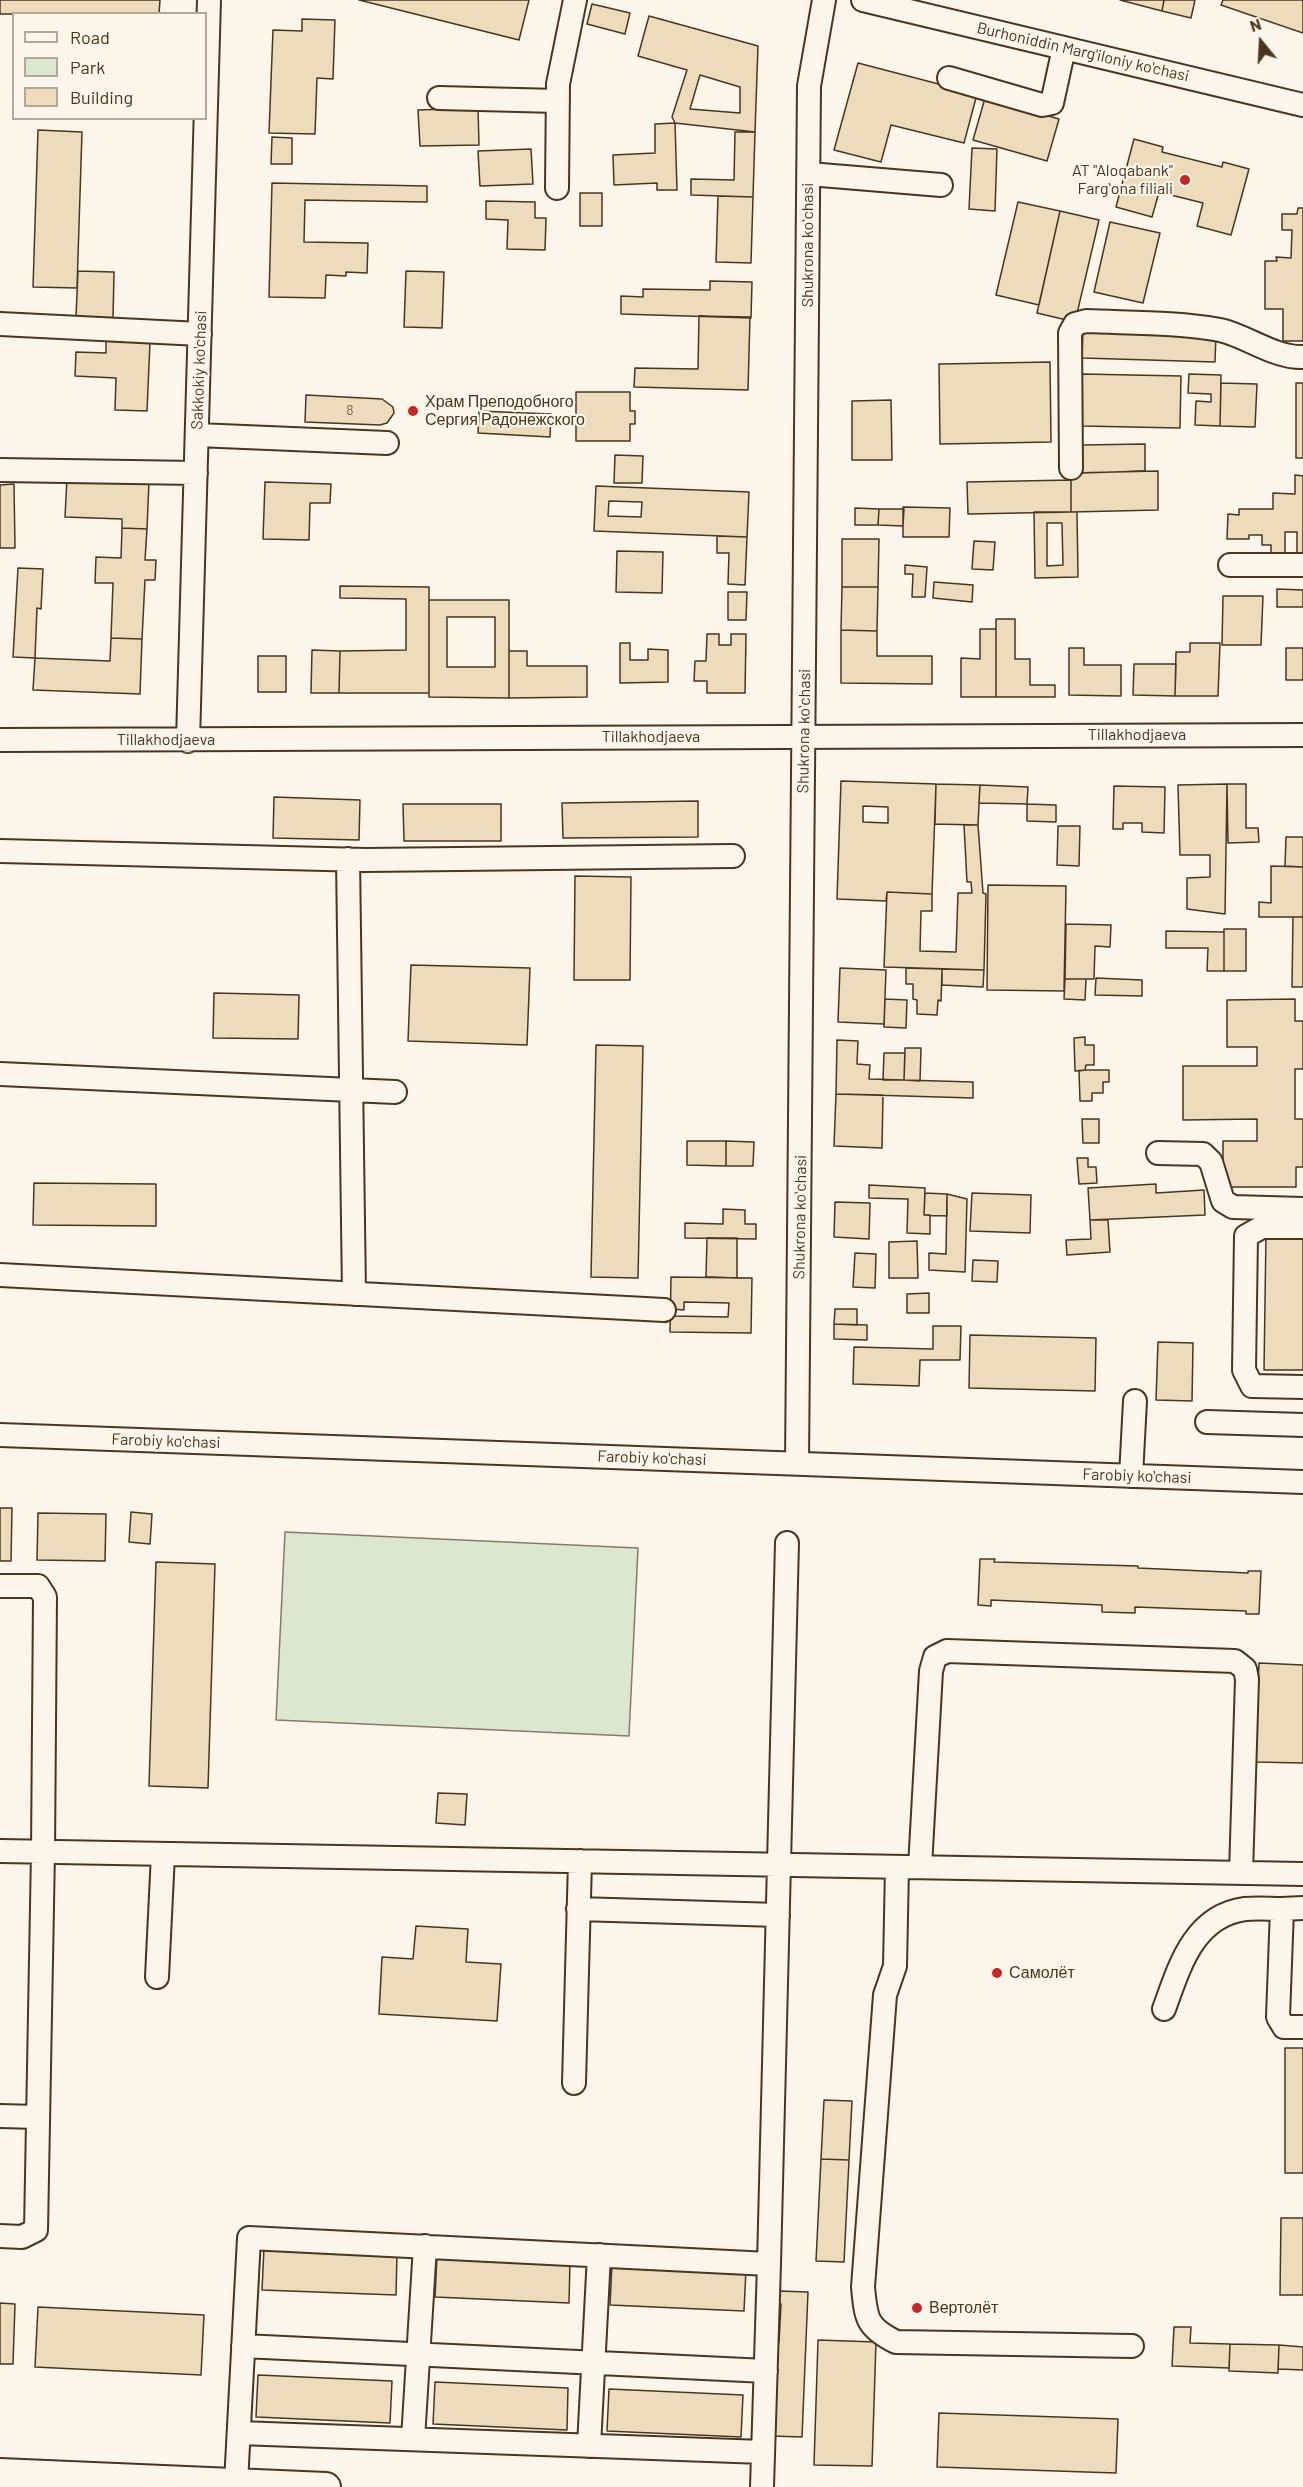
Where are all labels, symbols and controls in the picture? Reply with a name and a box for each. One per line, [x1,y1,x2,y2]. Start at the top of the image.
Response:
legend [12,12,207,120]
north arrow [1231,12,1291,72]
text: N [1247,14,1263,35]
street label: Burhoniddin Marg'iloniy ko'chasi [975,18,1191,86]
text: Road [70,26,110,48]
text: Park [70,56,105,78]
text: Building [70,86,133,108]
place label: AT "Aloqabank" Fargʻona filiali [1072,161,1173,199]
marker: AT "Aloqabank" Fargʻona filiali [1178,173,1192,187]
street label: Shukrona koʻchasi [798,183,818,307]
street label: Sakkokiy ko'chasi [187,310,211,430]
place label: Храм Преподобного Сергия Радонежского [425,392,585,430]
house number: 8 [346,402,354,418]
marker: Храм Преподобного Сергия Радонежского [406,404,420,418]
street label: Shukrona koʻchasi [793,669,815,793]
street label: Tillakhodjaeva [1088,725,1186,745]
street label: Tillakhodjaeva [602,727,700,747]
street label: Tillakhodjaeva [117,730,215,750]
street label: Shukrona koʻchasi [789,1155,811,1279]
street label: Farobiy ko'chasi [111,1430,221,1452]
street label: Farobiy ko'chasi [597,1447,707,1469]
street label: Farobiy ko'chasi [1082,1465,1192,1487]
place label: Самолёт [1009,1963,1075,1983]
marker: Самолёт [990,1966,1004,1980]
place label: Вертолёт [929,2298,998,2318]
marker: Вертолёт [910,2301,924,2315]

